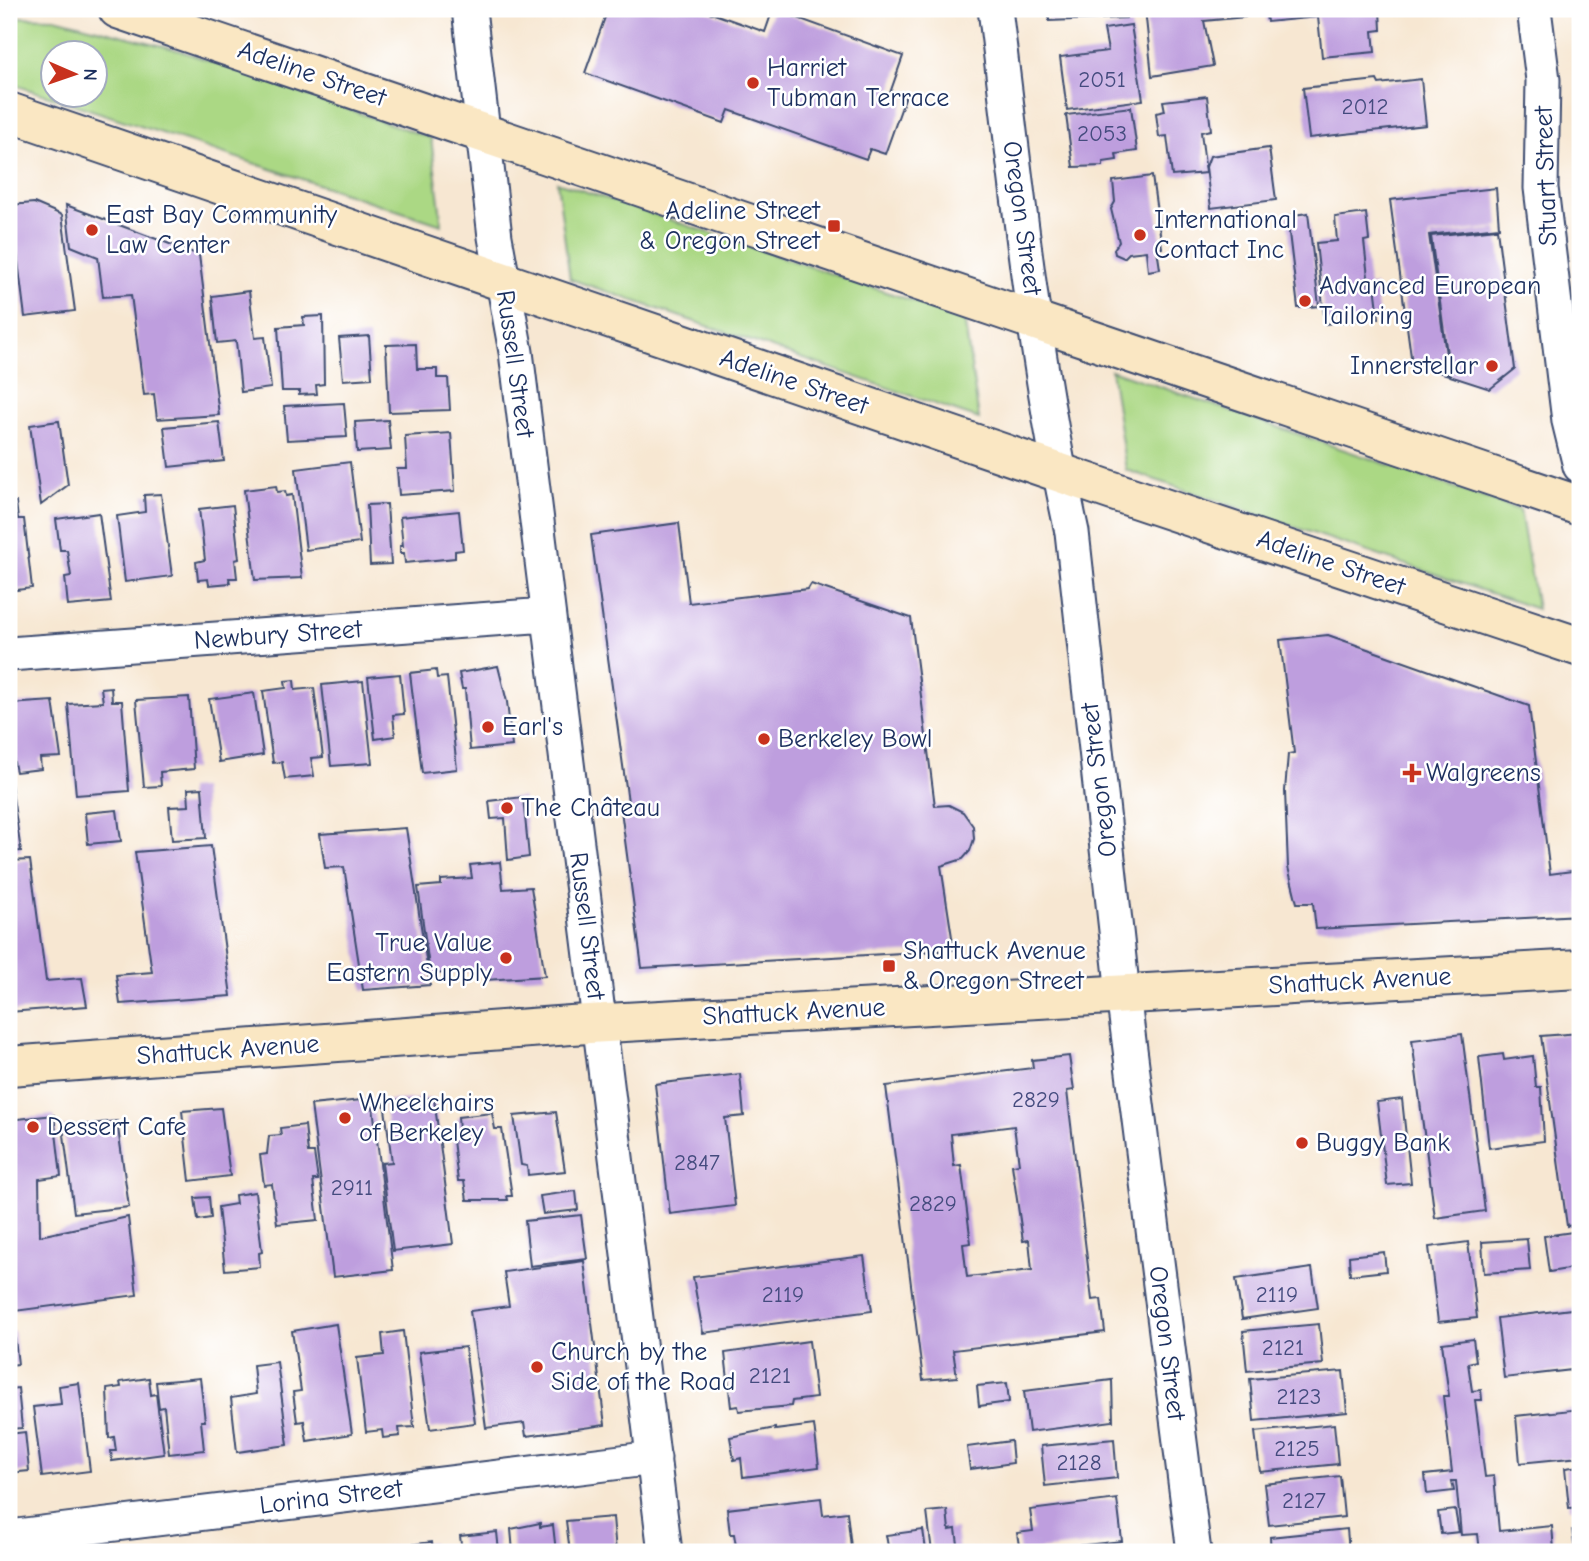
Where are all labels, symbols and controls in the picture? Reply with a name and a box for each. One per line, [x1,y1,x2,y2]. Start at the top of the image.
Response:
street label: Adeline Street [234,35,391,114]
north arrow [38,38,108,108]
place label: Harriet Tubman Terrace [767,53,949,113]
house number: 2051 [1078,66,1126,93]
text: N [79,68,101,81]
marker: Harriet Tubman Terrace [745,75,761,91]
house number: 2012 [1341,93,1389,120]
street label: Stuart Street [1529,104,1563,247]
house number: 2053 [1077,120,1127,147]
street label: Oregon Street [996,139,1048,299]
place label: Adeline Street & Oregon Street [639,196,822,256]
place label: East Bay Community Law Center [106,200,338,260]
place label: International Contact Inc [1154,205,1297,265]
marker: Adeline Street & Oregon Street [826,218,842,234]
marker: East Bay Community Law Center [84,222,100,238]
marker: International Contact Inc [1132,227,1148,243]
place label: Advanced European Tailoring [1319,271,1541,331]
street label: Russell Street [490,288,540,441]
marker: Advanced European Tailoring [1297,293,1313,309]
street label: Adeline Street [716,343,873,422]
place label: Innerstellar [1350,351,1479,381]
marker: Innerstellar [1484,358,1500,374]
street label: Adeline Street [1253,524,1410,603]
street label: Newbury Street [193,614,365,656]
street label: Oregon Street [1074,700,1123,859]
place label: Earl's [502,712,563,742]
marker: Earl's [480,719,496,735]
place label: Berkeley Bowl [778,724,932,754]
marker: Berkeley Bowl [756,731,772,747]
place label: Walgreens [1426,758,1541,788]
marker: Walgreens [1404,765,1420,781]
place label: The Château [521,793,660,823]
marker: The Château [499,800,515,816]
street label: Russell Street [563,850,611,1003]
place label: True Value Eastern Supply [326,928,492,988]
place label: Shattuck Avenue & Oregon Street [903,936,1086,996]
marker: True Value Eastern Supply [498,950,514,966]
marker: Shattuck Avenue & Oregon Street [881,958,897,974]
street label: Shattuck Avenue [1268,961,1452,1001]
street label: Shattuck Avenue [702,992,886,1032]
street label: Shattuck Avenue [136,1029,320,1071]
house number: 2829 [1012,1086,1060,1113]
place label: Wheelchairs of Berkeley [359,1088,494,1148]
marker: Wheelchairs of Berkeley [337,1110,353,1126]
place label: Dessert Cafe [47,1112,187,1142]
marker: Dessert Cafe [25,1119,41,1135]
place label: Buggy Bank [1316,1128,1450,1158]
marker: Buggy Bank [1294,1135,1310,1151]
house number: 2847 [674,1149,720,1176]
house number: 2911 [331,1174,373,1201]
house number: 2829 [909,1190,957,1217]
street label: Oregon Street [1143,1264,1192,1423]
house number: 2119 [762,1281,804,1308]
house number: 2119 [1256,1281,1298,1308]
house number: 2121 [1262,1334,1304,1361]
place label: Church by the Side of the Road [551,1337,736,1397]
marker: Church by the Side of the Road [529,1359,545,1375]
house number: 2121 [749,1362,791,1389]
house number: 2123 [1277,1383,1321,1410]
house number: 2125 [1274,1435,1320,1462]
house number: 2128 [1056,1449,1102,1476]
street label: Lorina Street [258,1473,406,1521]
house number: 2127 [1282,1487,1326,1514]

